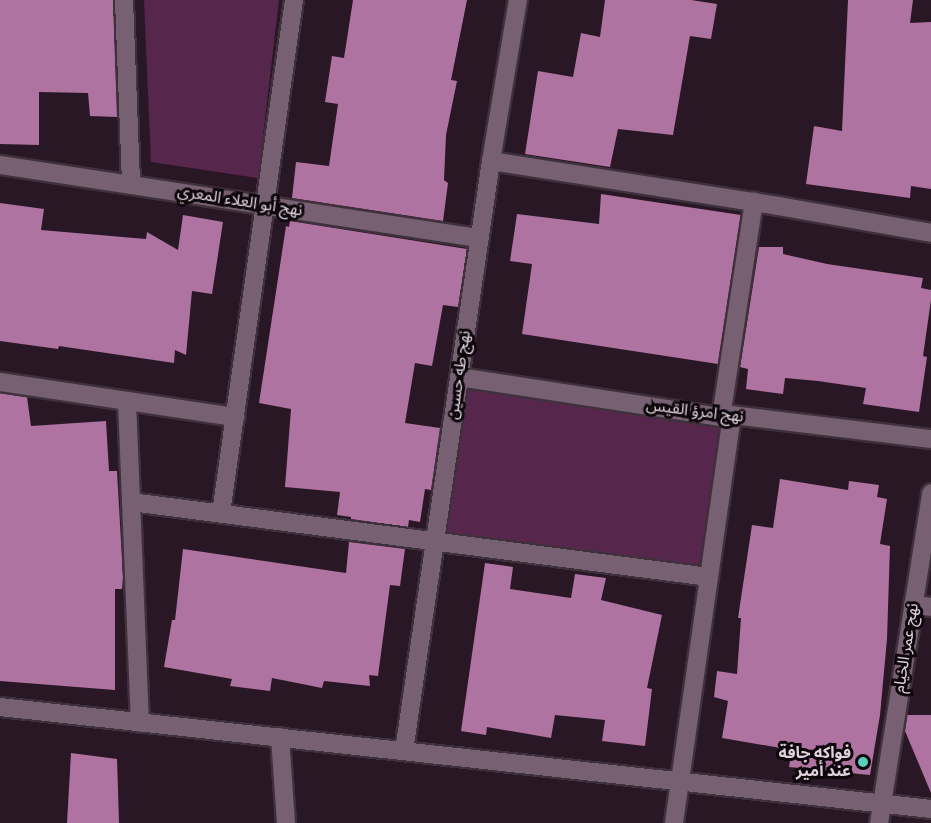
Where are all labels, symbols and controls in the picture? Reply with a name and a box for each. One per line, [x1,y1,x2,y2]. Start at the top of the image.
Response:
street label: نهج أبو العلاء المعري [176,182,304,220]
street label: نهج طه حسين [443,329,475,421]
street label: نهج امرؤ القيس [645,395,745,427]
street label: نهج عمر الخيام [889,602,923,694]
place label: فواكه جافة عند أمير [779,743,851,781]
marker: فواكه جافة عند أمير [856,755,870,769]

